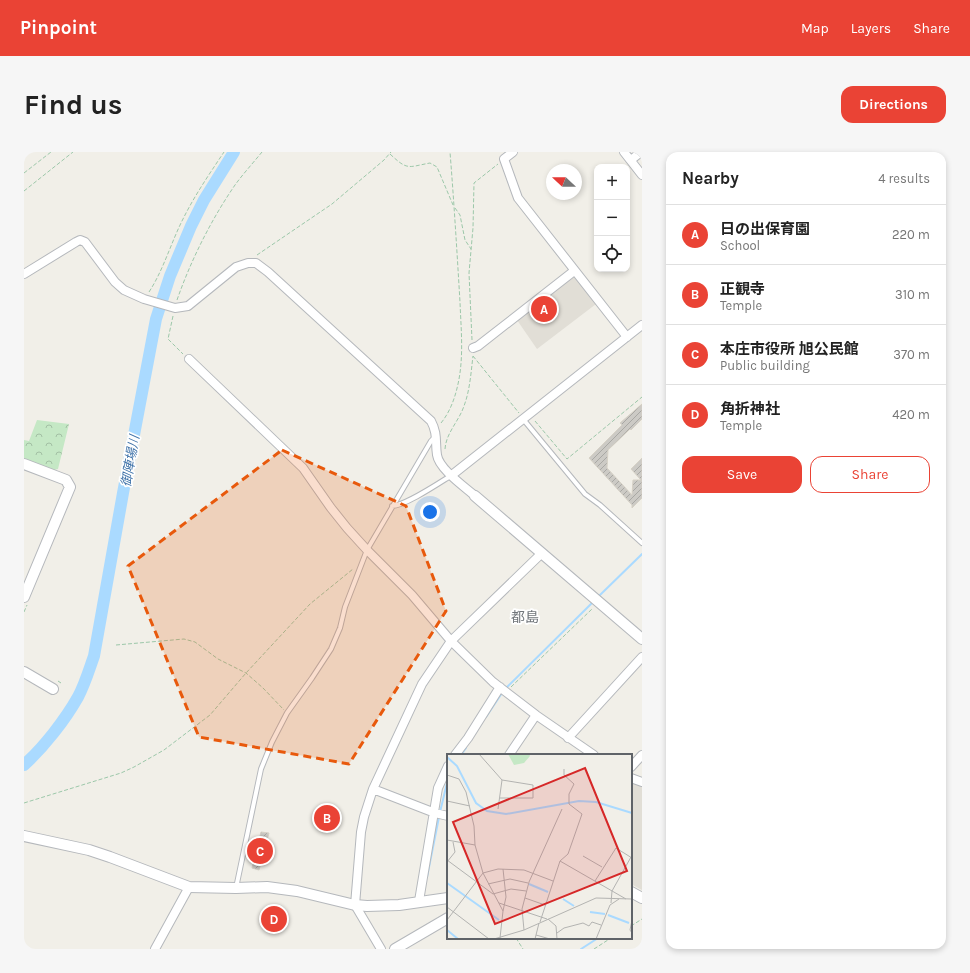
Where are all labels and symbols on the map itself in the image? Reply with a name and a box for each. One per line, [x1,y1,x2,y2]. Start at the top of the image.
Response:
north arrow [546,164,582,200]
pin: A [531,294,557,324]
water label: 御陣場川 [118,432,142,488]
your location [420,502,440,522]
district label: 都島 [511,609,539,626]
inset map [447,754,632,939]
pin: B [314,803,340,833]
pin: C [247,836,273,866]
pin: D [261,904,287,934]

